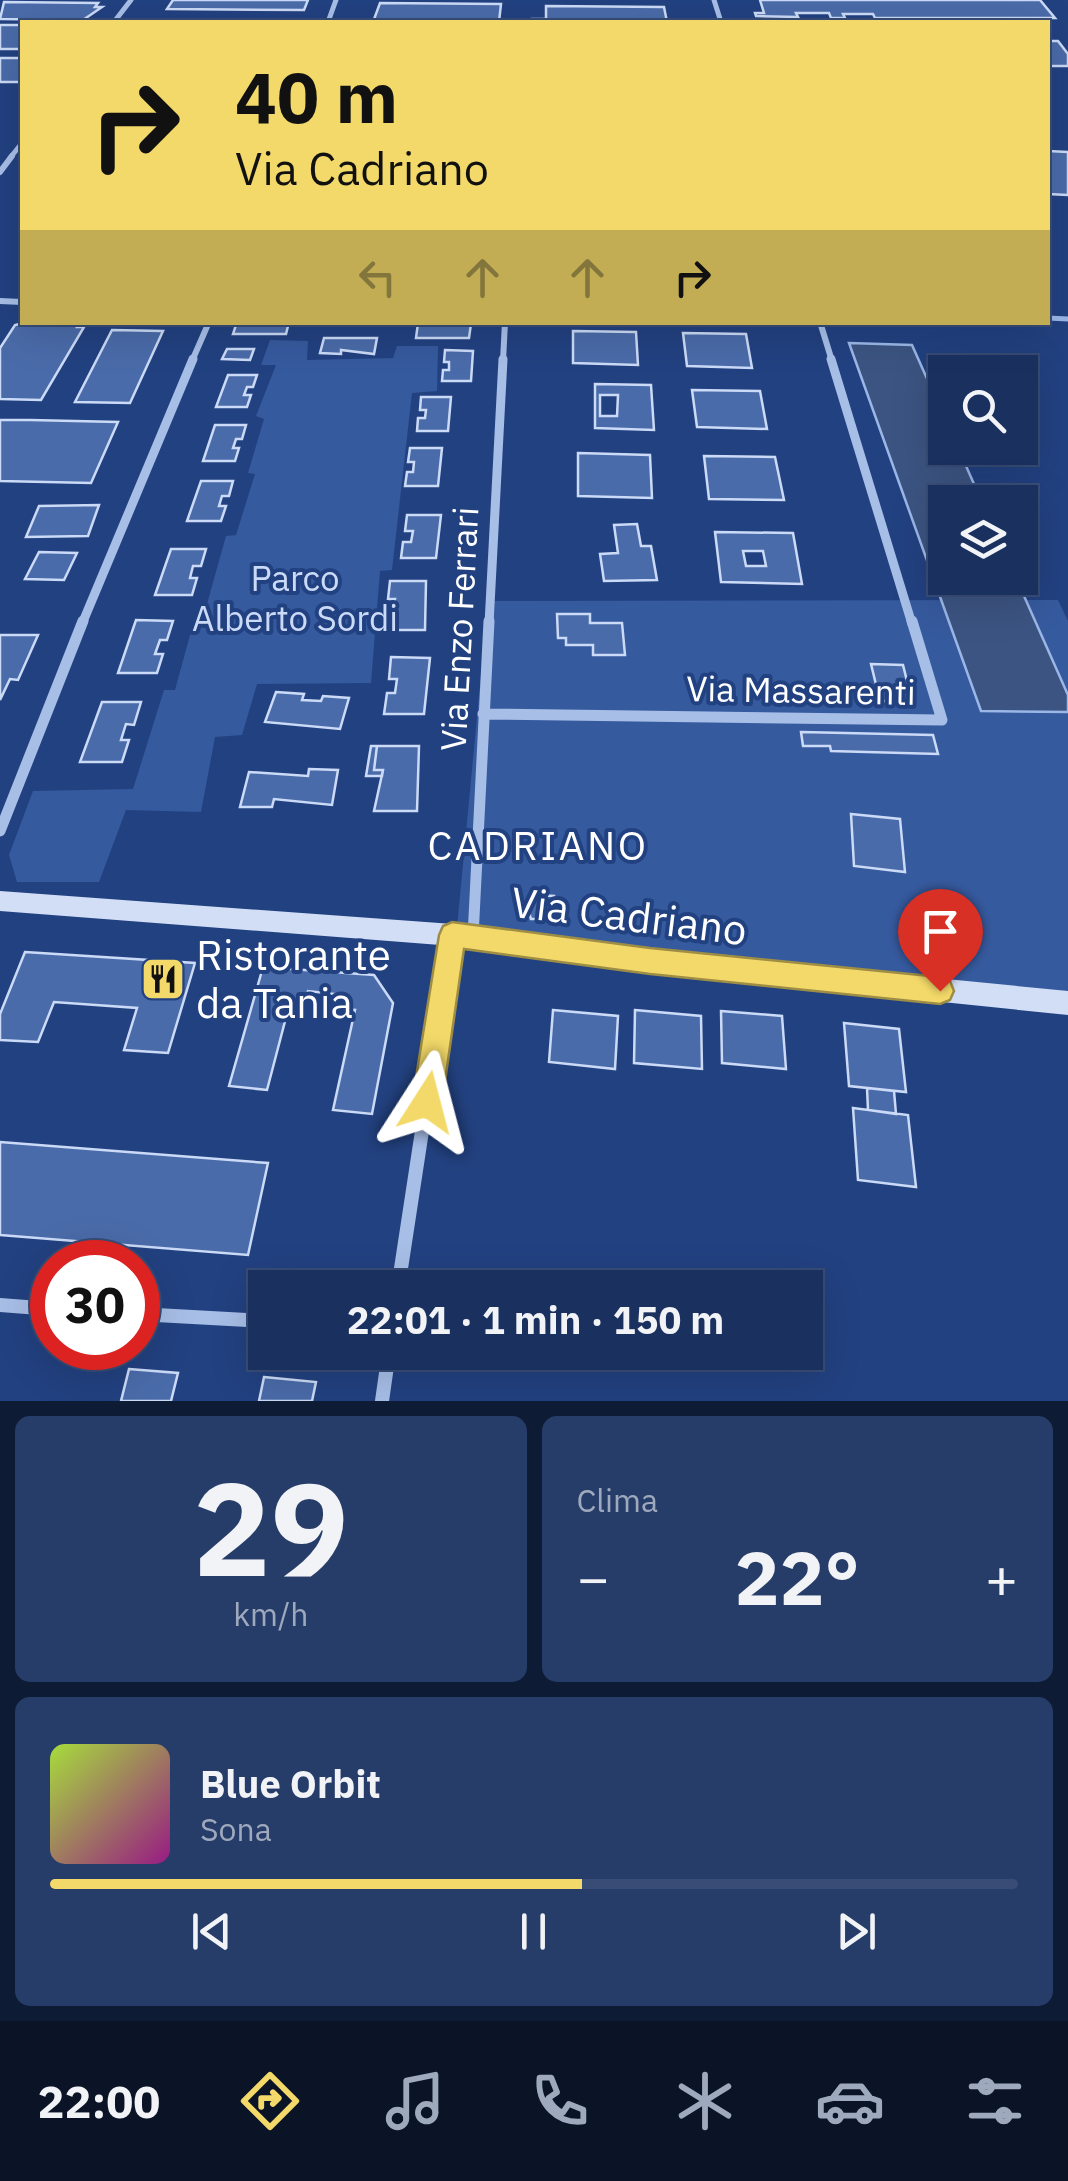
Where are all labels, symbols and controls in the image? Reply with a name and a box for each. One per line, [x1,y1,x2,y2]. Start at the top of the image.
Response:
text: 40 m [235,51,398,142]
icon: right [70,60,200,190]
text: Via Cadriano [235,139,489,197]
icon: left [350,250,405,305]
icon: ahead [455,250,510,305]
icon: ahead [560,250,615,305]
icon: right [665,250,720,305]
map controls [928,355,1038,595]
button: search [928,355,1038,465]
button: layers [928,485,1038,595]
street label: Via Enzo Ferrari [430,506,488,752]
park label: Parco Alberto Sordi [192,555,398,641]
street label: Via Massarenti [686,665,916,715]
district label: CADRIANO [427,819,649,871]
street label: Via Cadriano [508,874,750,957]
pin [898,889,983,992]
icon: arrive [913,904,968,959]
place label: Ristorante da Tania [196,927,391,1030]
restaurant icon: Ristorante da Tania [140,956,186,1002]
position arrow [375,1050,479,1154]
speed limit sign: 30 [30,1240,160,1370]
text: 22:01 · 1 min · 150 m [347,1295,724,1344]
text: 29 [193,1443,349,1612]
text: Clima [577,1479,658,1521]
text: 22° [735,1528,860,1626]
text: − [577,1542,610,1613]
text: + [985,1542,1018,1613]
text: km/h [233,1593,308,1635]
text: Blue Orbit [200,1759,381,1808]
text: Sona [200,1808,272,1850]
icon: previous [184,1904,239,1959]
icon: pause [506,1904,561,1959]
icon: next [829,1904,884,1959]
icon: directions [235,2066,305,2136]
icon: music [380,2066,450,2136]
icon: phone [525,2066,595,2136]
icon: climate [670,2066,740,2136]
icon: car [815,2066,885,2136]
icon: filters [960,2066,1030,2136]
text: 22:00 [38,2072,160,2130]

